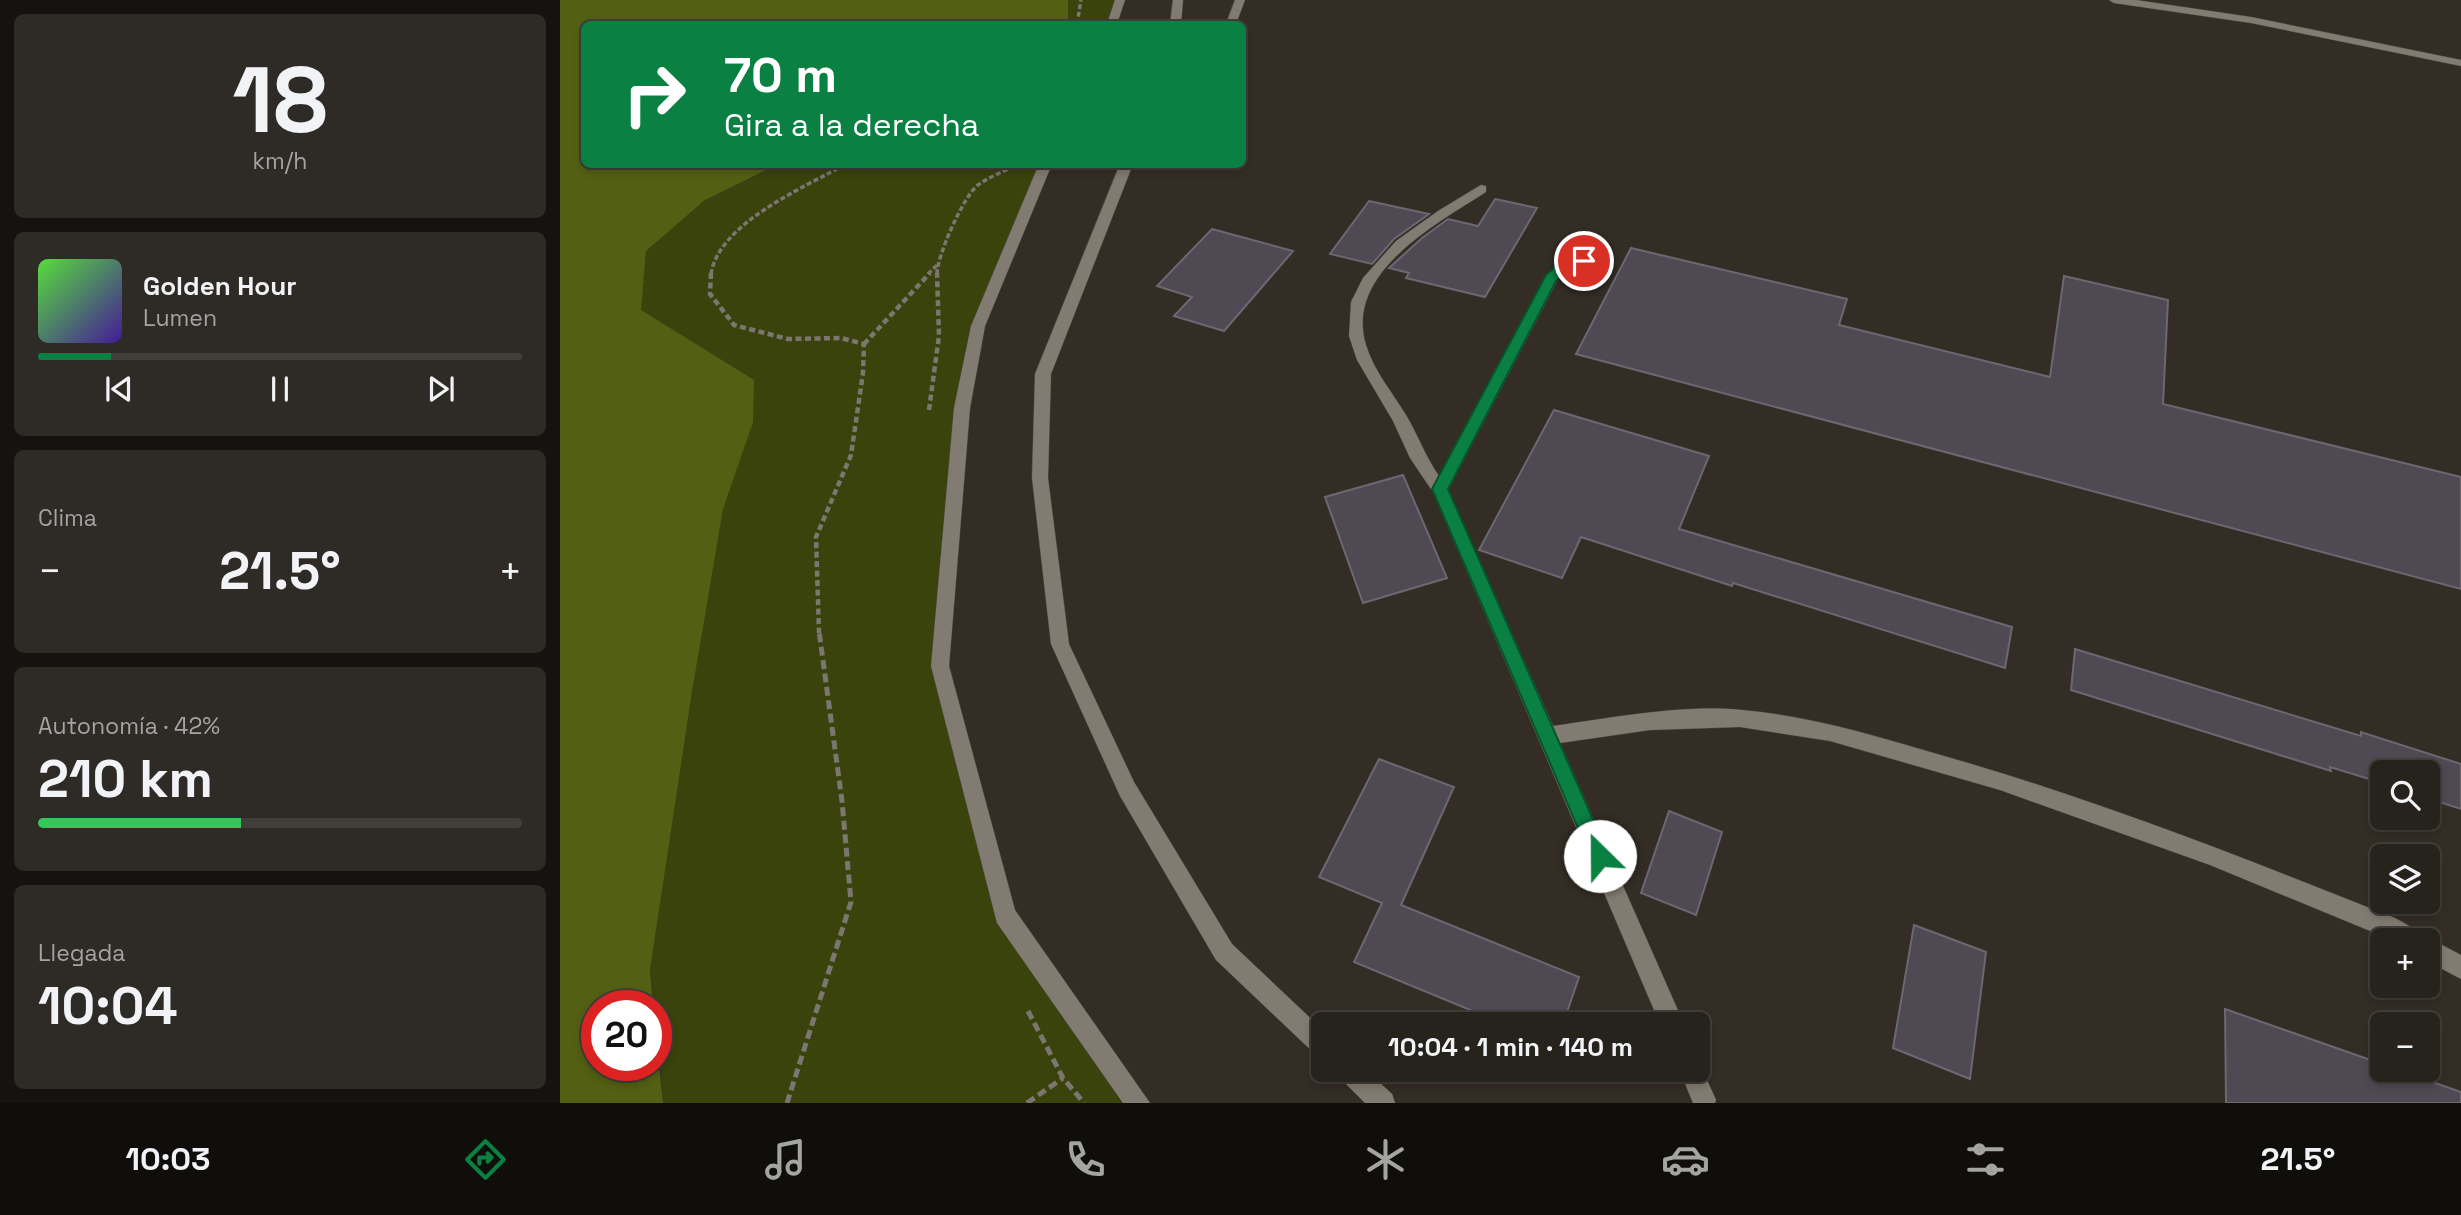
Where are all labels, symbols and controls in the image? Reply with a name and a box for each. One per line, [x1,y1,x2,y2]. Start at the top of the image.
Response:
text: 18 [232,42,328,159]
text: 70 m [724,44,837,106]
icon: right [609,49,700,140]
text: Gira a la derecha [724,105,979,145]
text: km/h [253,146,307,176]
pin [1554,231,1614,291]
icon: arrive [1565,242,1603,280]
text: Golden Hour [143,269,297,303]
text: Lumen [143,303,217,333]
icon: previous [100,370,138,408]
icon: pause [261,370,299,408]
icon: next [422,370,460,408]
text: Clima [38,503,97,533]
text: 21.5° [219,538,341,604]
text: − [38,547,62,595]
text: + [498,547,522,595]
text: Autonomía · 42% [38,711,220,741]
text: 210 km [38,746,213,812]
map controls [2370,760,2440,1082]
button: search [2370,760,2440,830]
position arrow [1563,819,1637,893]
button: layers [2370,844,2440,914]
button: + [2370,928,2440,998]
text: Llegada [38,938,126,968]
text: 10:04 [38,973,177,1039]
speed limit sign: 20 [581,990,672,1081]
button: − [2370,1012,2440,1082]
text: 10:04 · 1 min · 140 m [1388,1030,1633,1064]
icon: directions [461,1135,510,1184]
icon: music [761,1135,810,1184]
icon: phone [1061,1135,1110,1184]
icon: climate [1361,1135,1410,1184]
icon: car [1661,1135,1710,1184]
icon: filters [1961,1135,2010,1184]
text: 10:03 [125,1139,210,1179]
text: 21.5° [2261,1139,2335,1179]

